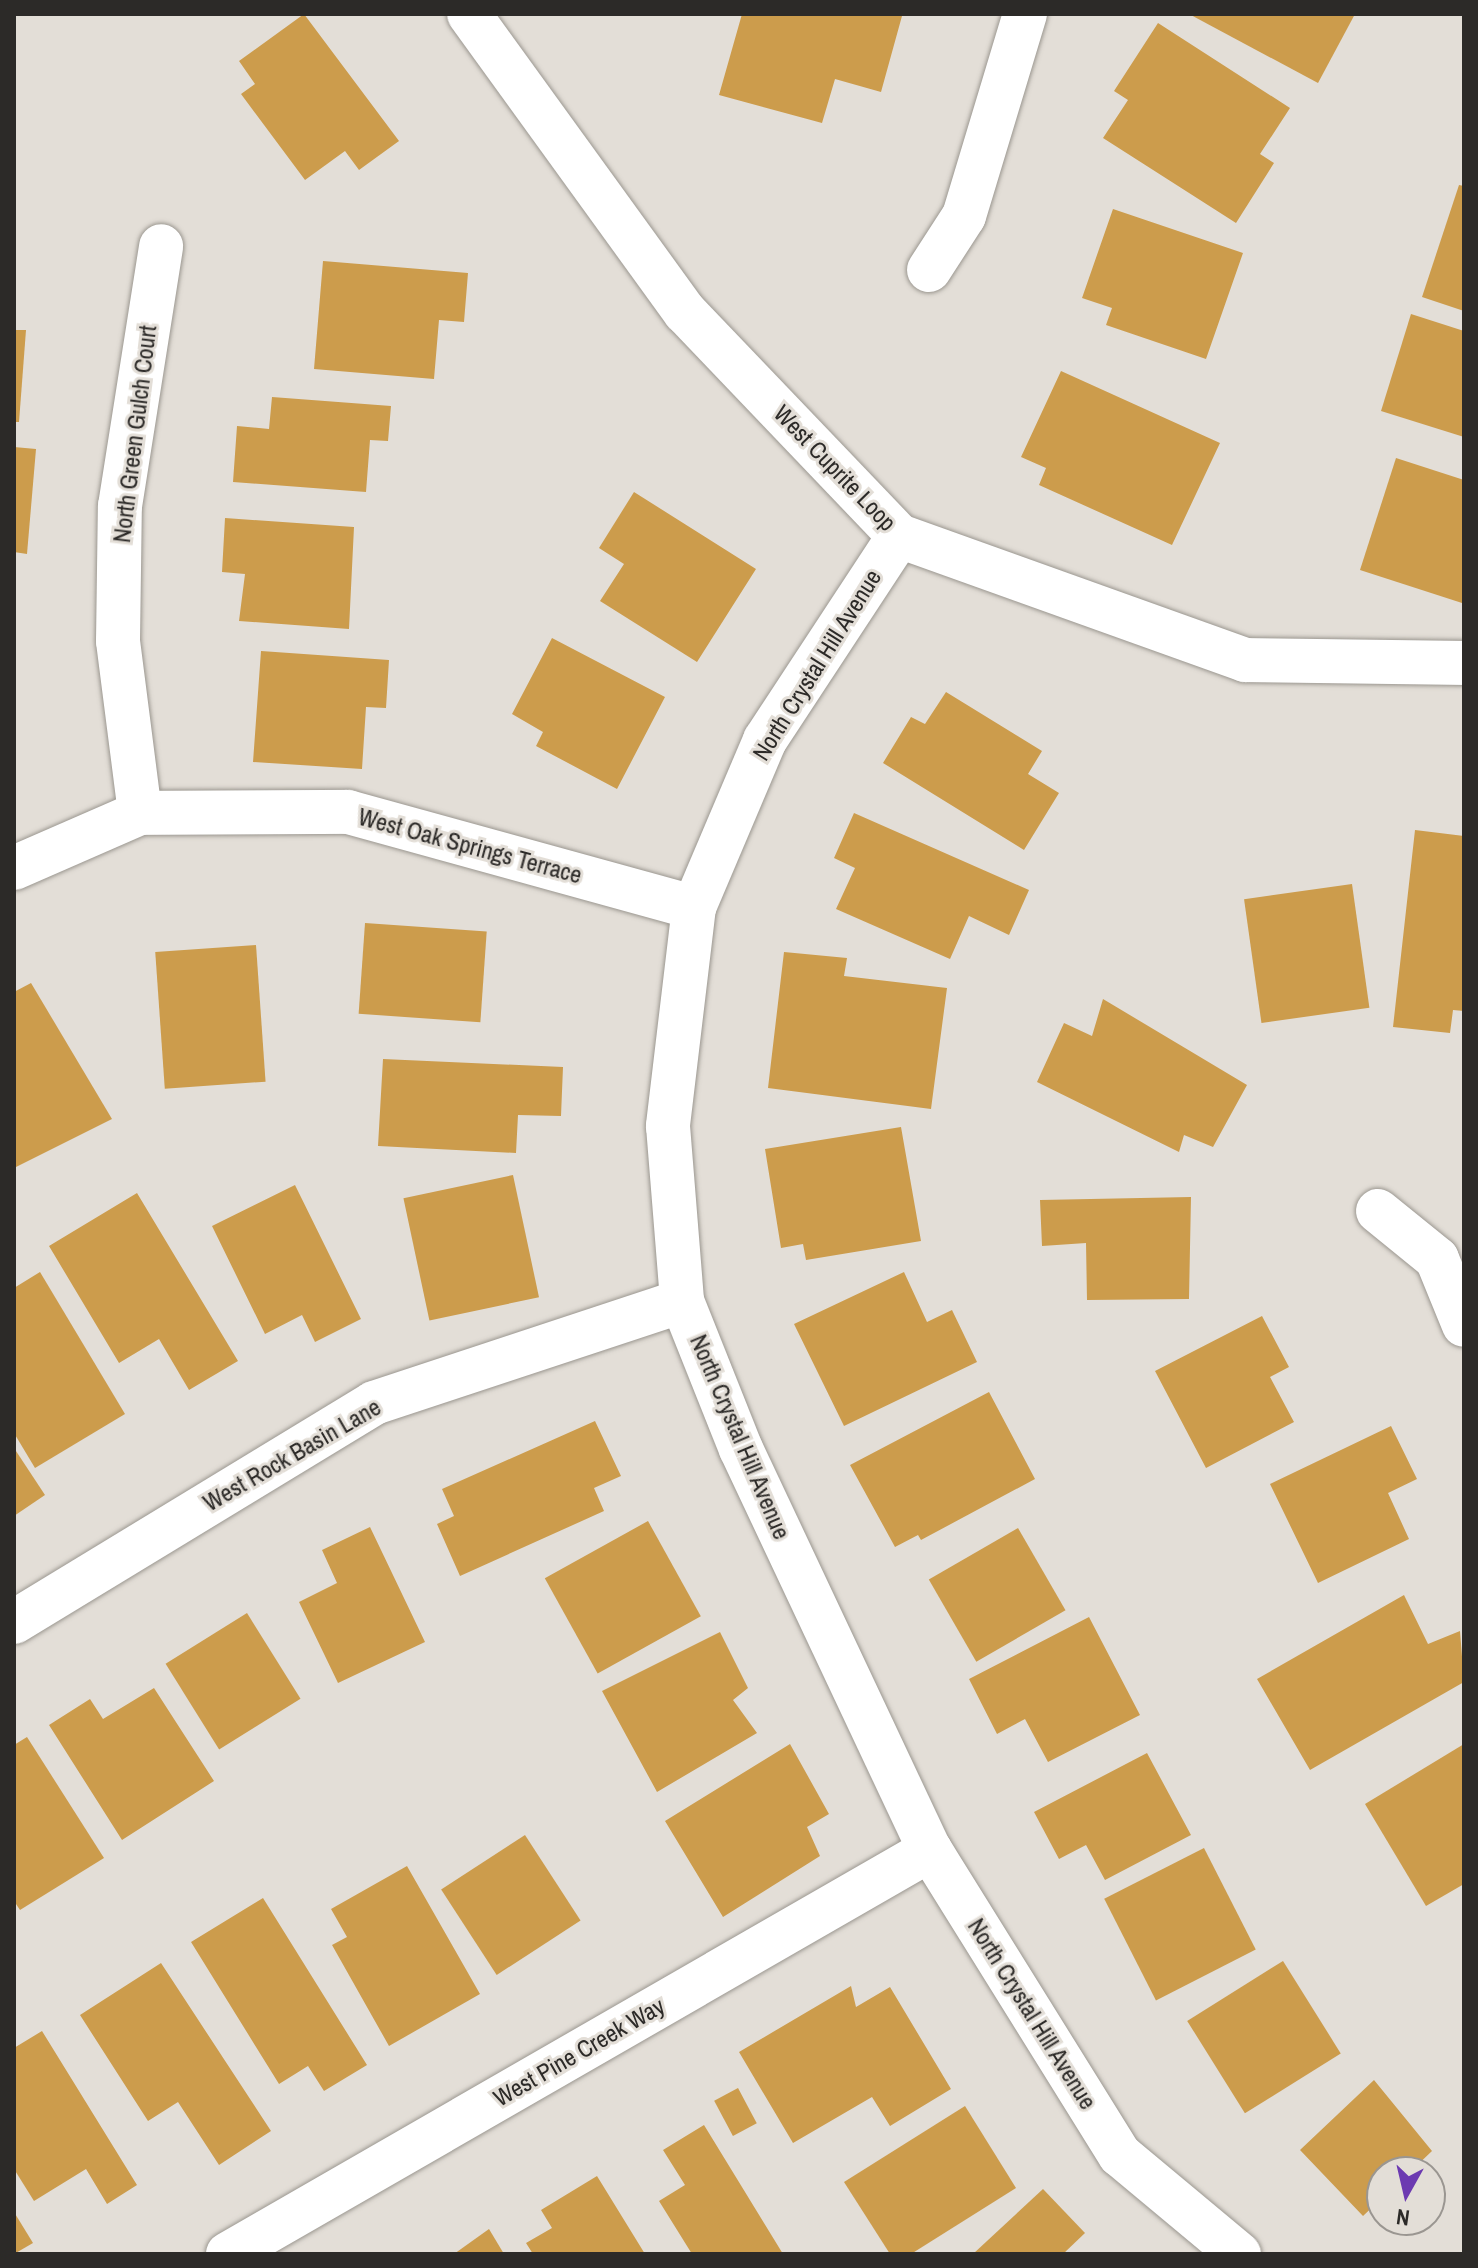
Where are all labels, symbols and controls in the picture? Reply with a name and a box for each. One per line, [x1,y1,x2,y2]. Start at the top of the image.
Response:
street label: North Green Gulch Court [107,324,163,544]
street label: West Cuprite Loop [768,399,902,537]
street label: North Crystal Hill Avenue [746,564,888,766]
street label: West Oak Springs Terrace [355,802,585,890]
street label: North Crystal Hill Avenue [684,1330,796,1544]
street label: West Rock Basin Lane [198,1393,386,1517]
street label: North Crystal Hill Avenue [961,1913,1103,2115]
street label: West Pine Creek Way [488,1991,670,2113]
north arrow [1366,2156,1446,2236]
text: N [1394,2202,1411,2234]

